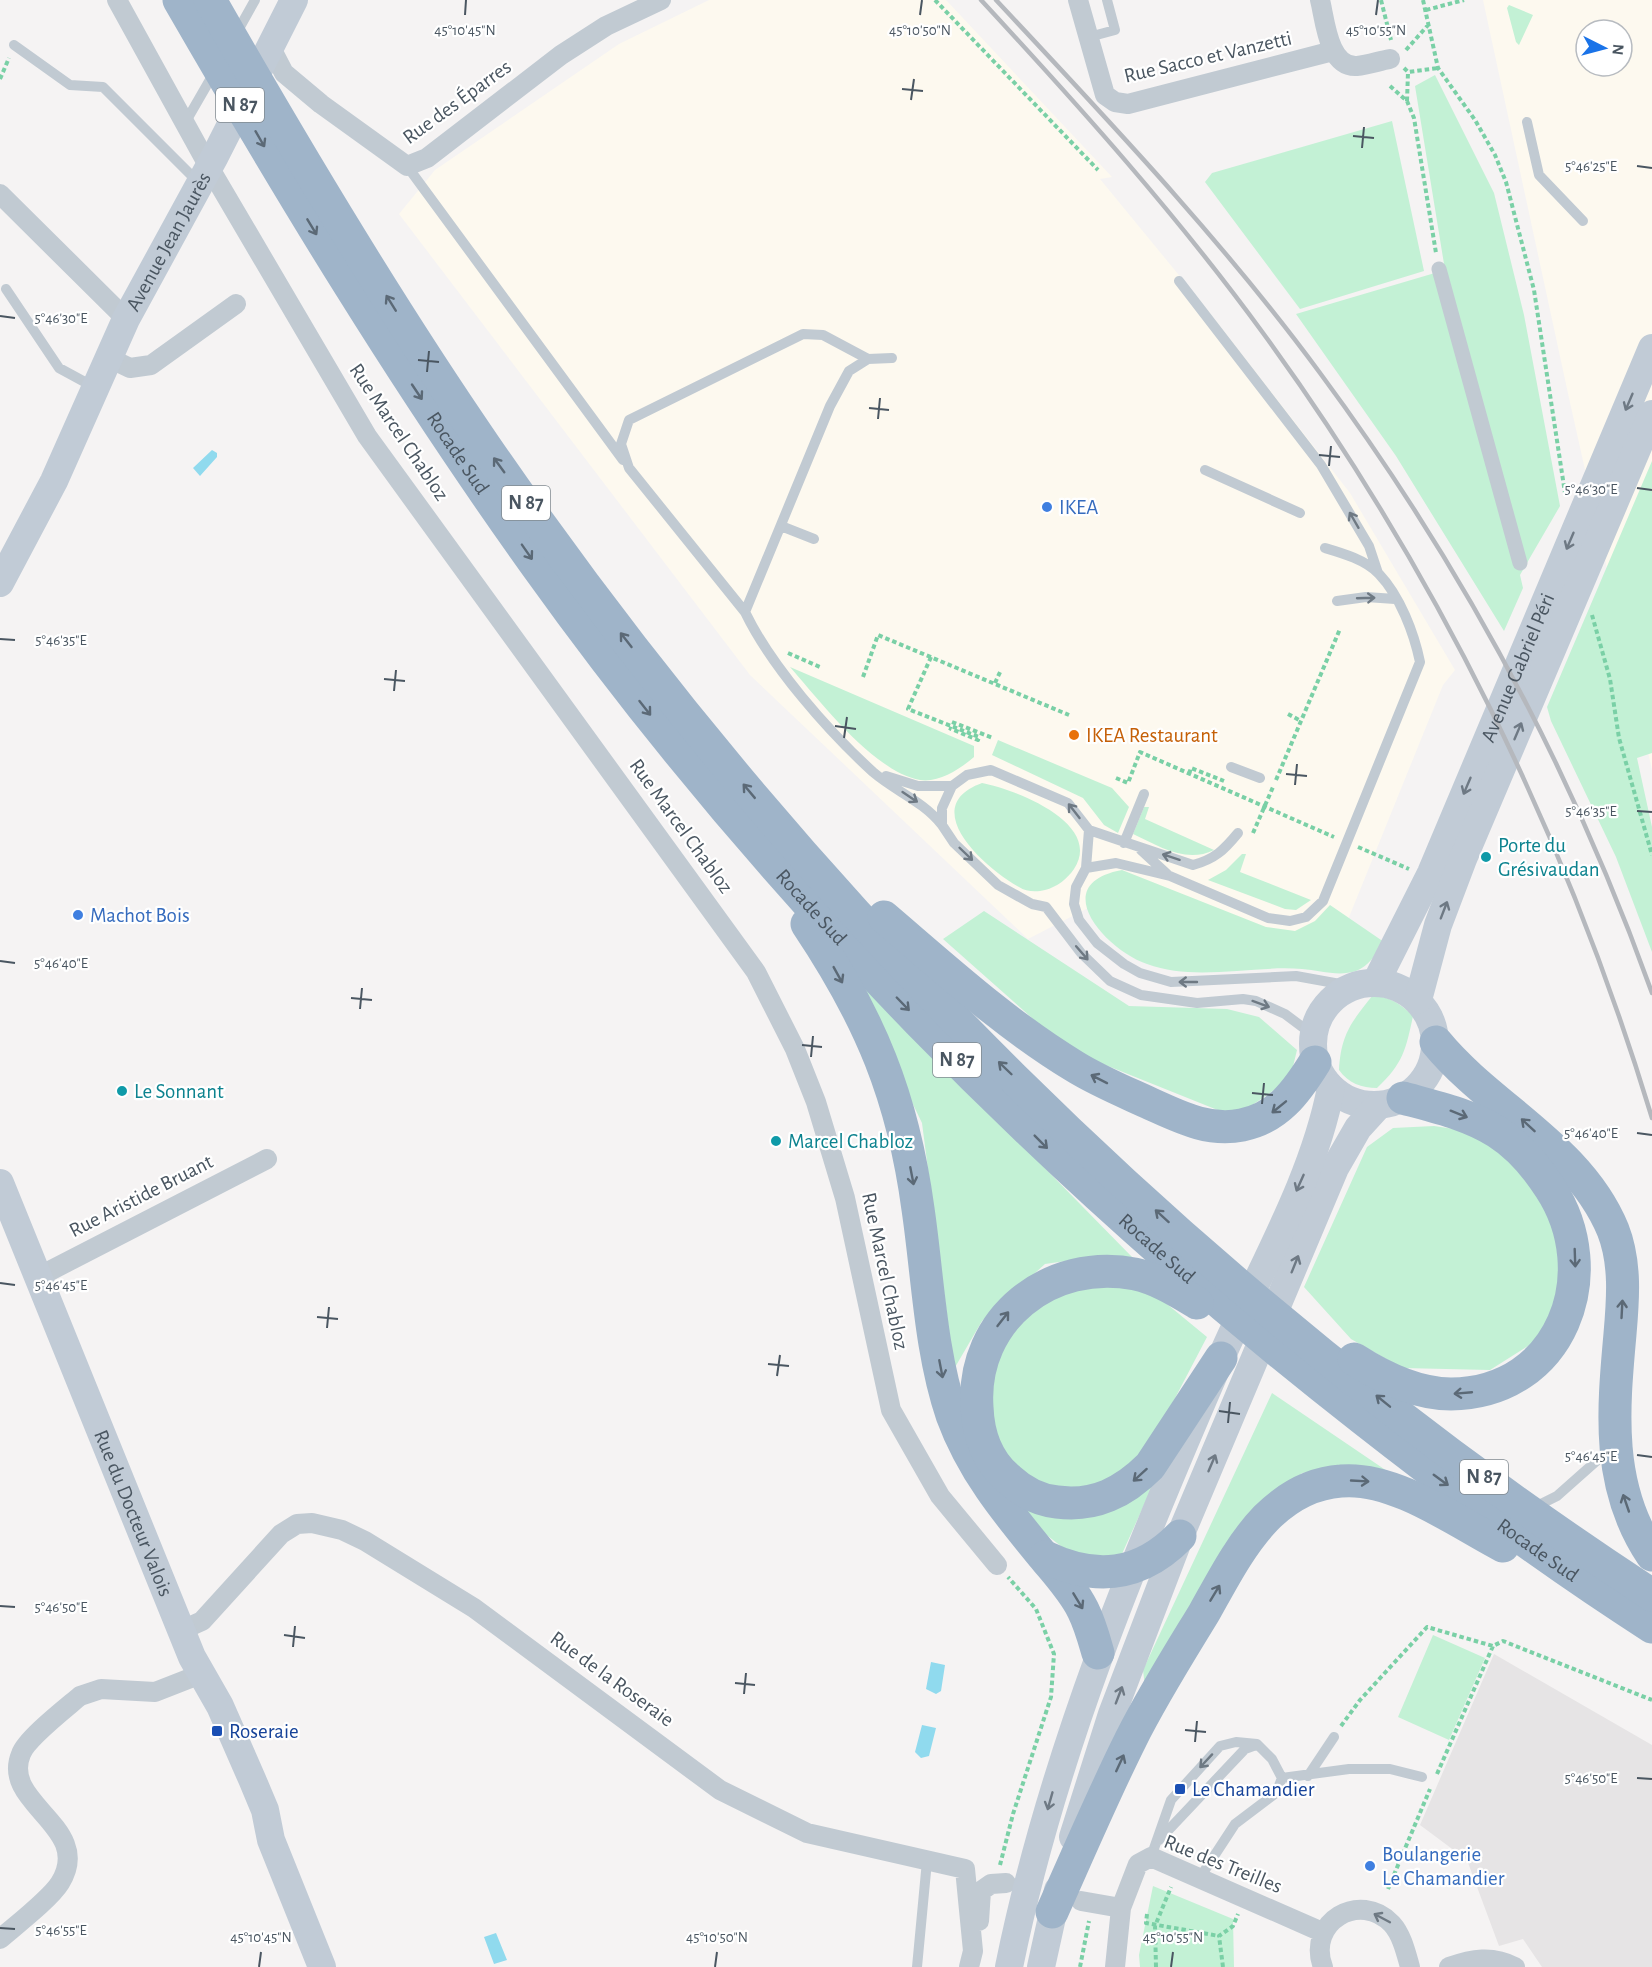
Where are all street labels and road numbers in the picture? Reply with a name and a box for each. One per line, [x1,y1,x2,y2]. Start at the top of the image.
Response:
street label: Rue Sacco et Vanzetti [1122,27,1294,87]
street label: Rue des Éparres [398,54,515,148]
road number: N 87 [216,88,264,122]
street label: Avenue Jean Jaurès [122,169,215,314]
street label: Rue Marcel Chabloz [345,360,453,504]
street label: Rocade Sud [423,408,493,498]
road number: N 87 [502,486,550,520]
street label: Avenue Gabriel Péri [1477,590,1558,745]
street label: Rue Marcel Chabloz [625,755,737,897]
street label: Rocade Sud [772,865,851,949]
road number: N 87 [933,1043,981,1077]
street label: Rue Aristide Bruant [66,1151,216,1241]
street label: Rue Marcel Chabloz [858,1190,912,1352]
street label: Rocade Sud [1115,1209,1200,1287]
street label: Rue du Docteur Valois [91,1427,177,1599]
road number: N 87 [1460,1460,1508,1494]
street label: Rocade Sud [1493,1514,1583,1586]
street label: Rue de la Roseraie [546,1627,678,1731]
street label: Rue des Treilles [1161,1831,1285,1897]

